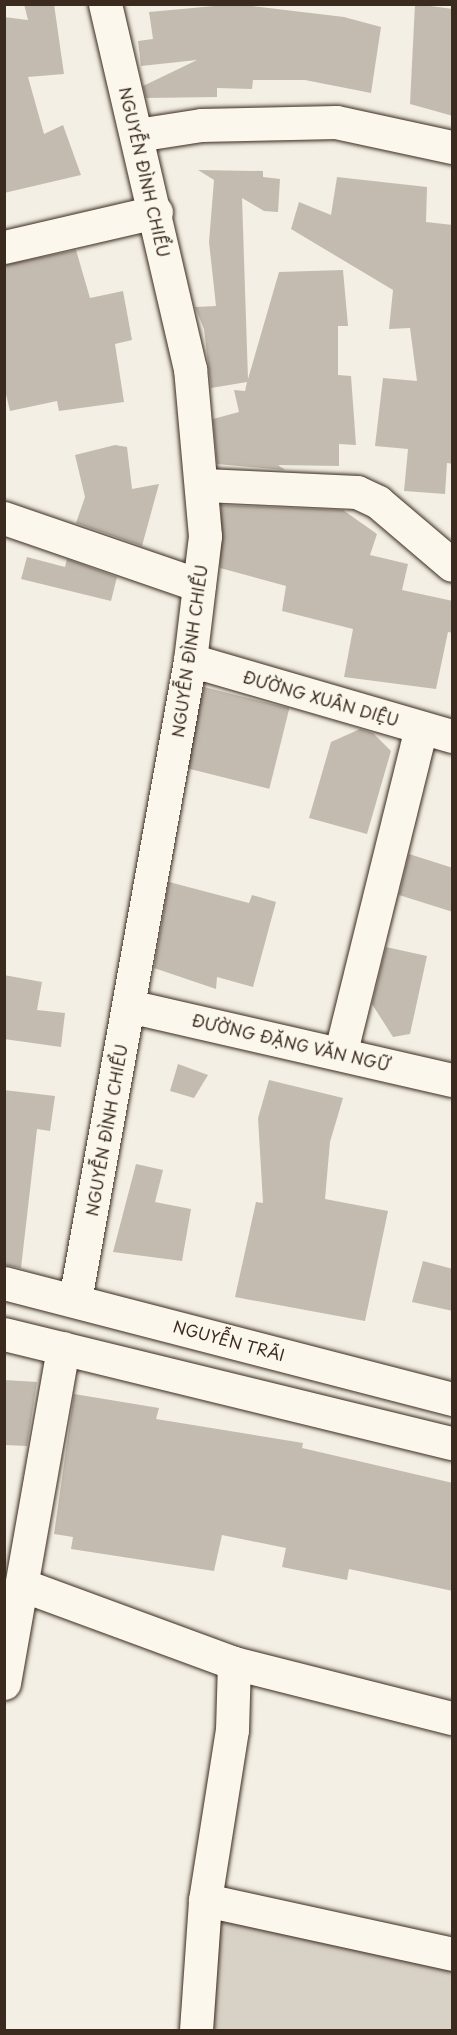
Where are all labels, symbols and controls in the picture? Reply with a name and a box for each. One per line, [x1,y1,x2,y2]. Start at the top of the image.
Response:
street label: NGUYỄN ĐÌNH CHIỂU [116,84,174,260]
street label: NGUYỄN ĐÌNH CHIỂU [167,563,211,739]
street label: ĐƯỜNG XUÂN DIỆU [241,667,401,729]
street label: ĐƯỜNG ĐẶNG VĂN NGỮ [188,1009,394,1075]
street label: NGUYỄN ĐÌNH CHIỂU [81,1042,131,1218]
street label: NGUYỄN TRÃI [171,1316,287,1364]

